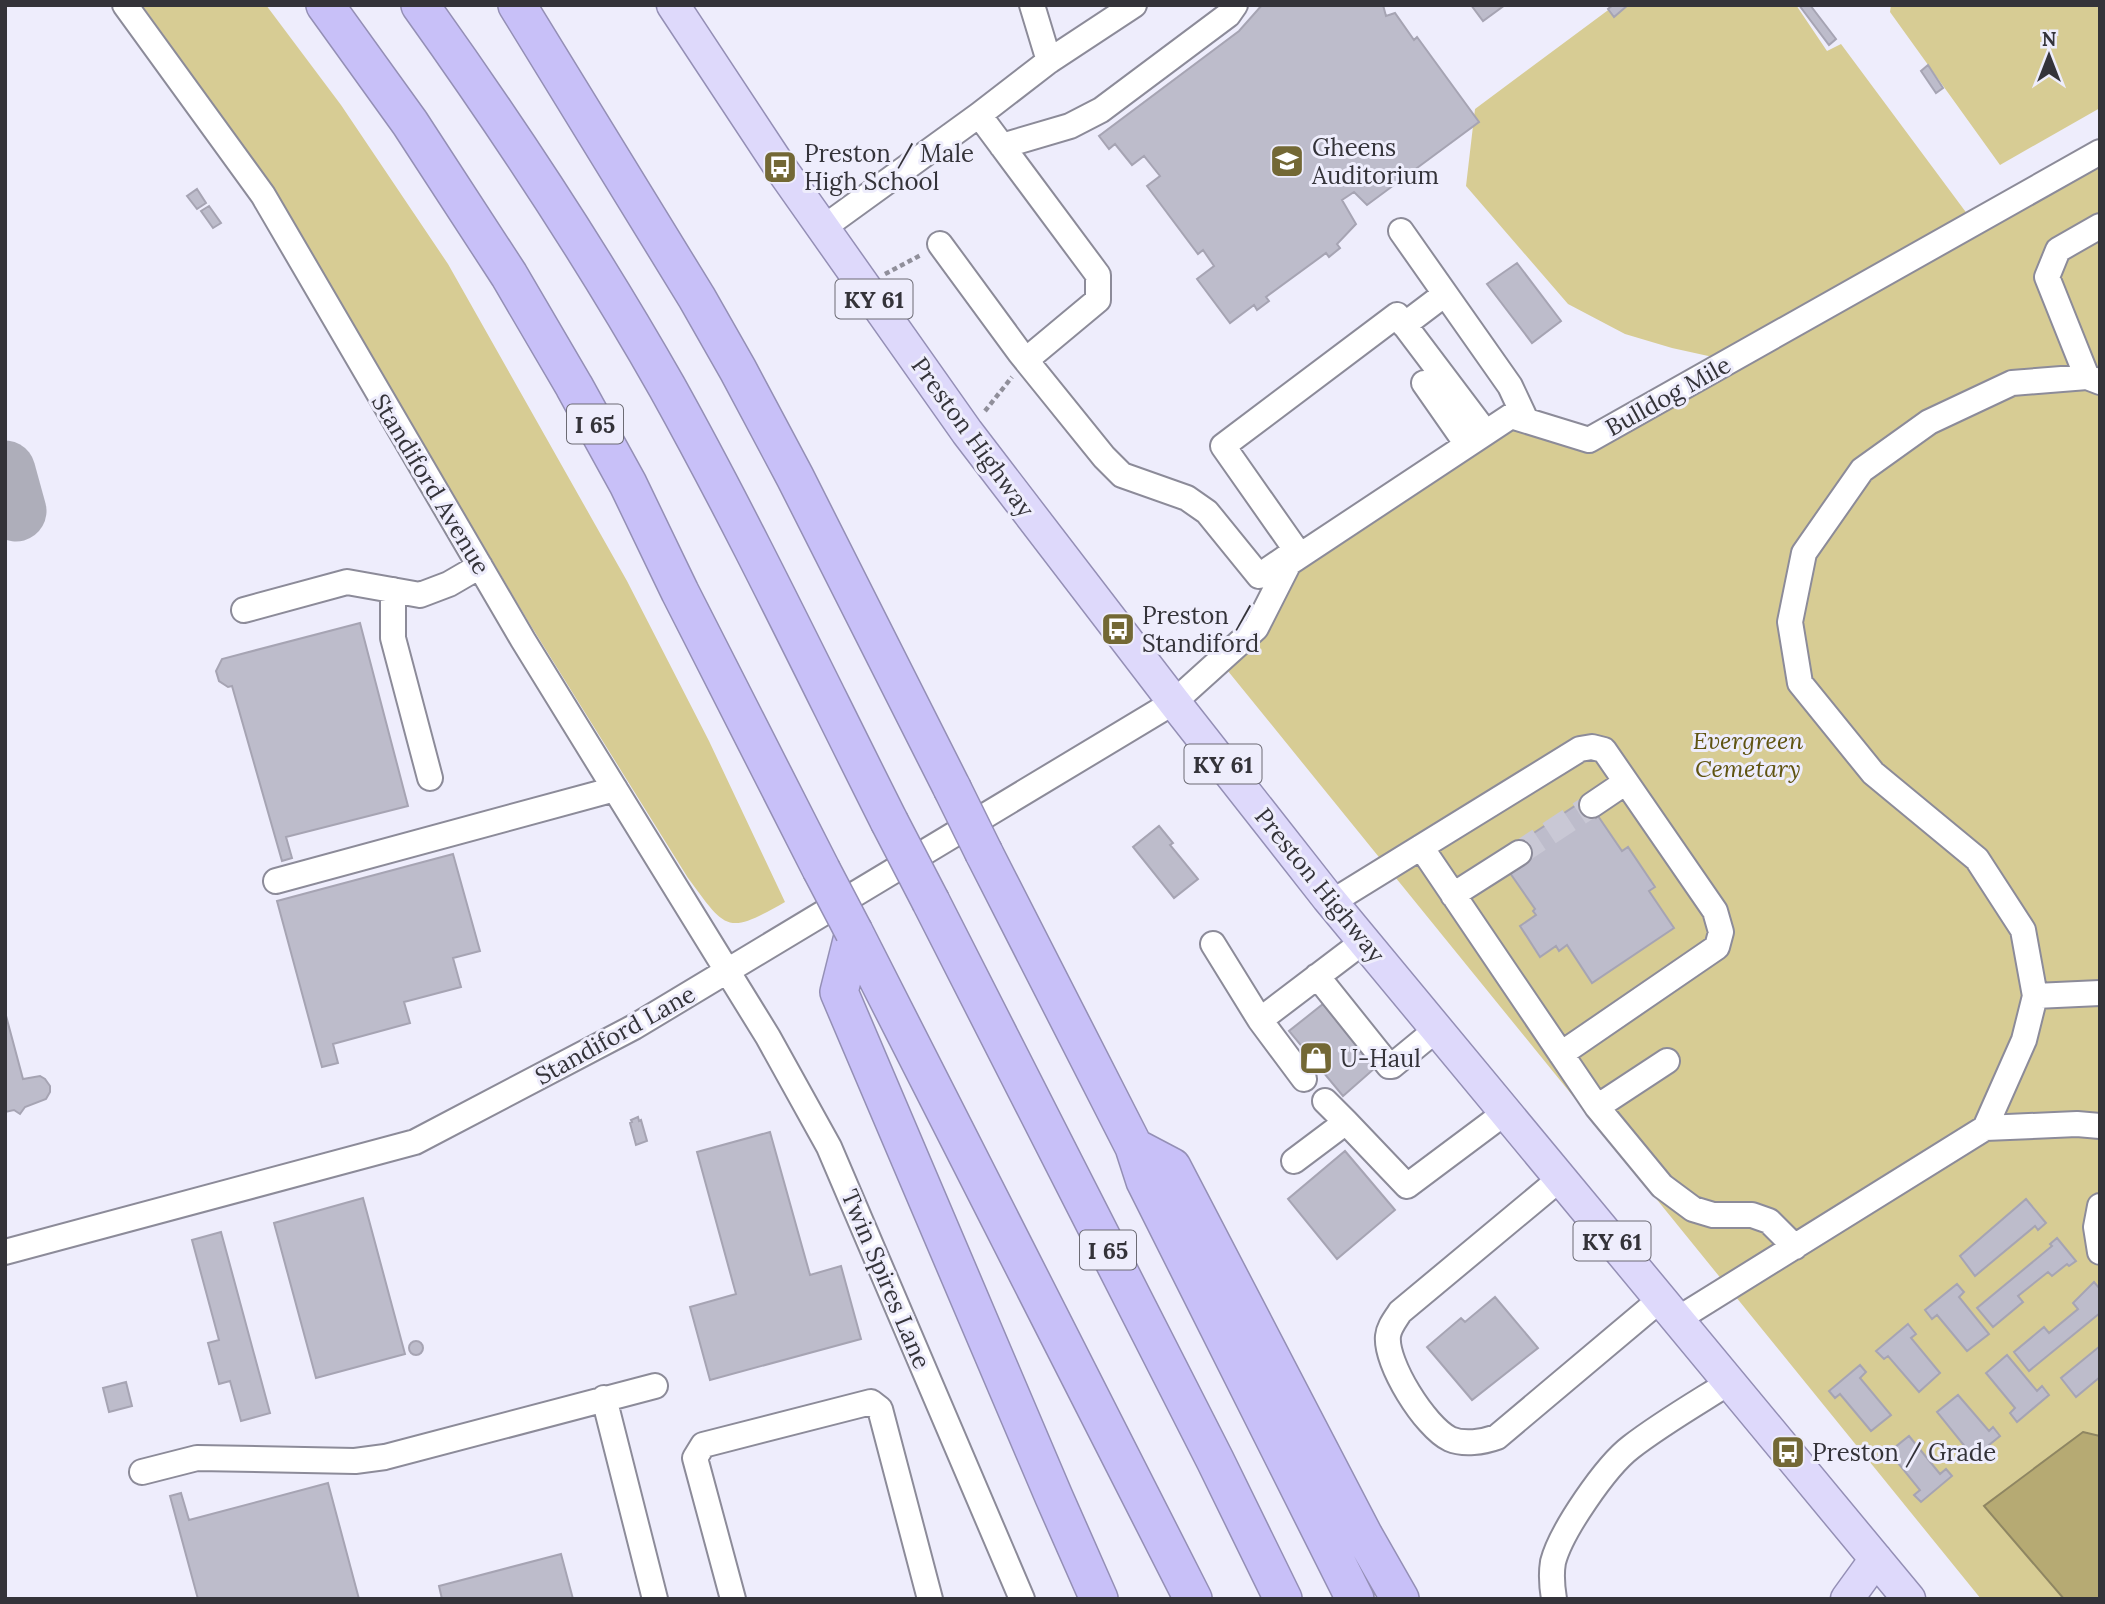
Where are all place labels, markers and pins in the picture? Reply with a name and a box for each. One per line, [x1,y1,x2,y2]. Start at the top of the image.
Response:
place label: Gheens Auditorium [1311,132,1439,191]
place label: Preston / Male High School [804,138,974,197]
school or university icon: Gheens Auditorium [1268,142,1306,180]
bus stop icon: Preston / Male High School [761,148,799,186]
place label: Preston / Standiford [1142,600,1259,659]
bus stop icon: Preston / Standiford [1099,610,1137,648]
shop icon: U-Haul [1297,1039,1335,1077]
place label: U-Haul [1340,1043,1421,1074]
bus stop icon: Preston / Grade [1769,1433,1807,1471]
place label: Preston / Grade [1812,1437,1996,1468]

